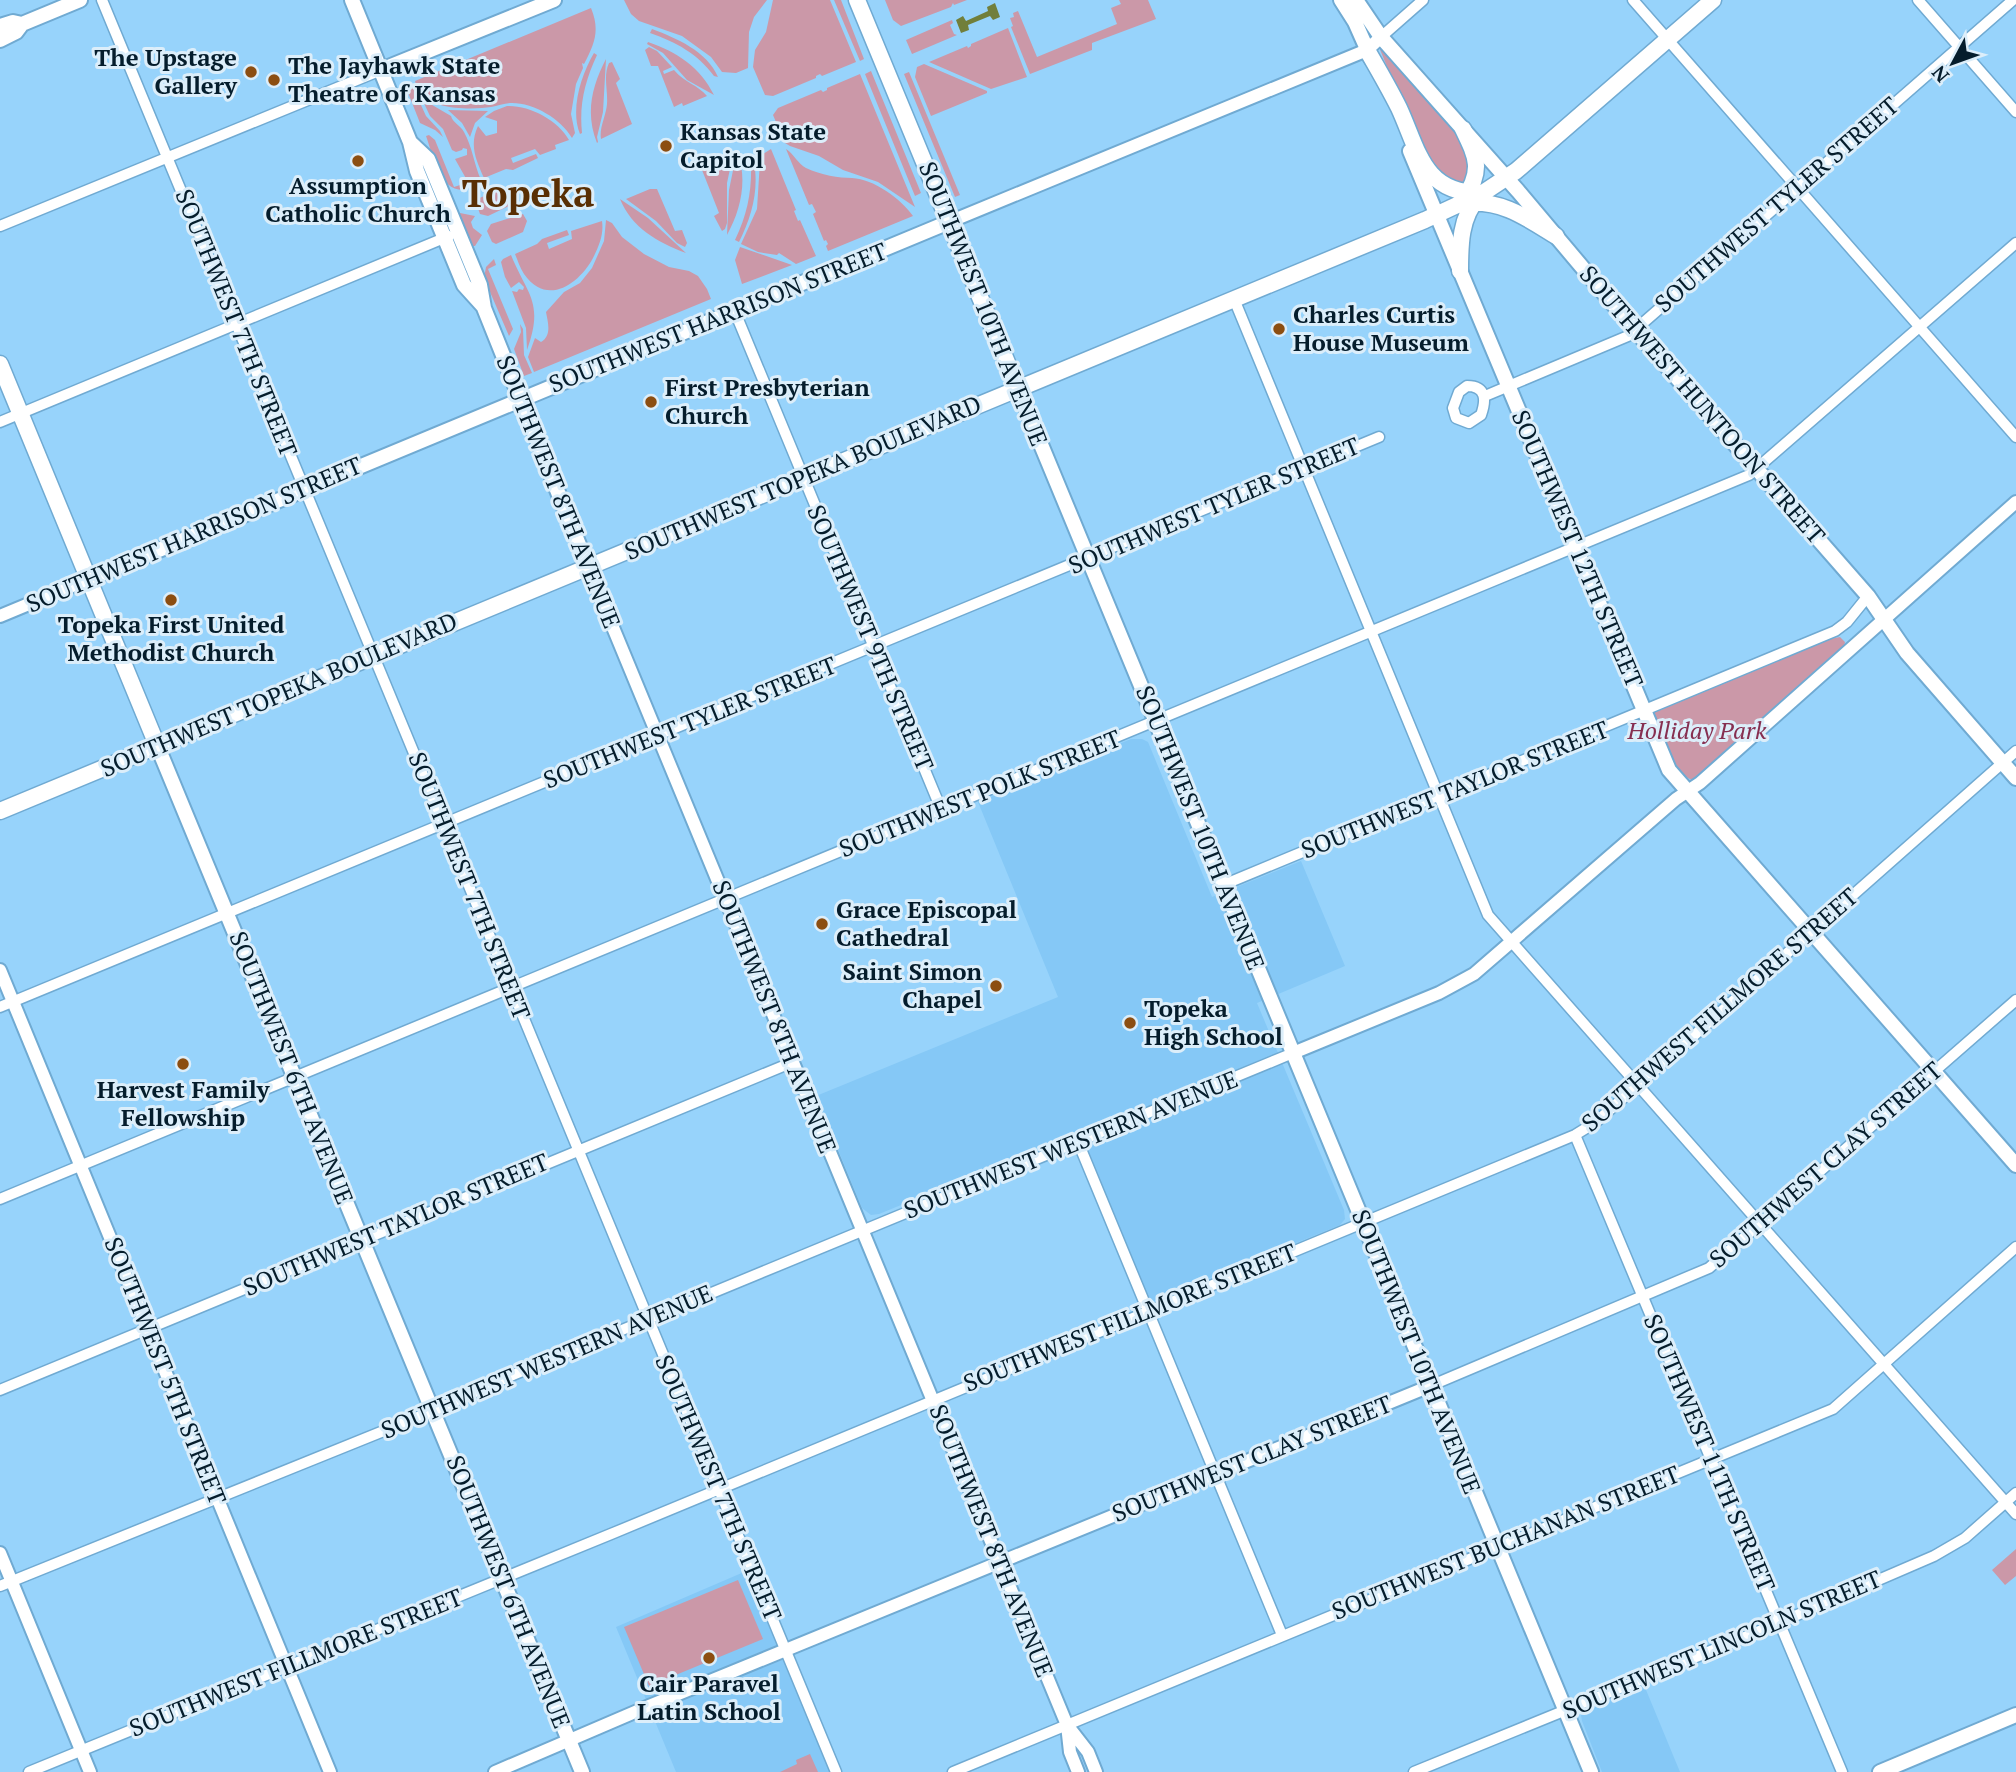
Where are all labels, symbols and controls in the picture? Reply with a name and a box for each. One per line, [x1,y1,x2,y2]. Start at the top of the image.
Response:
north arrow [1918,28,1988,98]
place label: The Upstage Gallery [94,41,238,101]
place label: The Jayhawk State Theatre of Kansas [288,49,500,109]
text: N [1925,60,1954,88]
marker: The Upstage Gallery [243,64,259,80]
marker: The Jayhawk State Theatre of Kansas [266,72,282,88]
street label: SOUTHWEST TYLER STREET [1648,89,1905,319]
place label: Kansas State Capitol [680,115,826,175]
marker: Kansas State Capitol [658,138,674,154]
marker: Assumption Catholic Church [350,153,366,169]
street label: SOUTHWEST 10TH AVENUE [912,157,1056,451]
district label: Topeka [462,168,594,218]
place label: Assumption Catholic Church [265,169,451,229]
street label: SOUTHWEST 7TH STREET [169,184,305,461]
street label: SOUTHWEST HARRISON STREET [544,234,891,400]
street label: SOUTHWEST HUNTOON STREET [1573,258,1833,550]
place label: Charles Curtis House Museum [1293,298,1469,358]
marker: Charles Curtis House Museum [1271,321,1287,337]
street label: SOUTHWEST 8TH AVENUE [489,351,628,633]
place label: First Presbyterian Church [665,371,870,431]
street label: SOUTHWEST TOPEKA BOULEVARD [619,387,986,567]
marker: First Presbyterian Church [643,394,659,410]
street label: SOUTHWEST 12TH STREET [1505,405,1651,692]
street label: SOUTHWEST TYLER STREET [1063,429,1364,581]
street label: SOUTHWEST HARRISON STREET [21,449,366,619]
street label: SOUTHWEST 9TH STREET [800,500,942,776]
marker: Topeka First United Methodist Church [163,592,179,608]
street label: SOUTHWEST TOPEKA BOULEVARD [95,604,462,784]
place label: Topeka First United Methodist Church [58,608,285,668]
street label: SOUTHWEST TYLER STREET [538,648,841,796]
street label: SOUTHWEST 10TH AVENUE [1129,681,1273,975]
street label: SOUTHWEST TAYLOR STREET [1296,713,1613,866]
park label: Holliday Park [1626,714,1767,746]
street label: SOUTHWEST POLK STREET [834,722,1125,864]
street label: SOUTHWEST 7TH STREET [402,747,538,1024]
street label: SOUTHWEST 8TH AVENUE [705,876,844,1158]
street label: SOUTHWEST FILLMORE STREET [1574,880,1864,1138]
place label: Grace Episcopal Cathedral [836,893,1017,953]
marker: Grace Episcopal Cathedral [814,916,830,932]
street label: SOUTHWEST 6TH AVENUE [222,927,361,1209]
place label: Saint Simon Chapel [843,955,983,1015]
marker: Saint Simon Chapel [988,978,1004,994]
place label: Topeka High School [1144,992,1283,1052]
marker: Topeka High School [1122,1015,1138,1031]
street label: SOUTHWEST CLAY STREET [1702,1054,1949,1274]
marker: Harvest Family Fellowship [175,1056,191,1072]
street label: SOUTHWEST WESTERN AVENUE [899,1062,1242,1226]
place label: Harvest Family Fellowship [97,1073,271,1133]
street label: SOUTHWEST TAYLOR STREET [238,1145,553,1303]
street label: SOUTHWEST 10TH AVENUE [1345,1205,1489,1499]
street label: SOUTHWEST 5TH STREET [98,1232,234,1509]
street label: SOUTHWEST FILLMORE STREET [958,1235,1301,1399]
street label: SOUTHWEST WESTERN AVENUE [376,1277,717,1446]
street label: SOUTHWEST 11TH STREET [1637,1309,1783,1596]
street label: SOUTHWEST 7TH STREET [648,1350,790,1626]
street label: SOUTHWEST CLAY STREET [1107,1387,1396,1529]
street label: SOUTHWEST 8TH AVENUE [922,1400,1061,1682]
street label: SOUTHWEST 6TH AVENUE [439,1451,578,1733]
street label: SOUTHWEST BUCHANAN STREET [1327,1457,1684,1627]
street label: SOUTHWEST LINCOLN STREET [1557,1562,1886,1726]
street label: SOUTHWEST FILLMORE STREET [124,1580,467,1744]
marker: Cair Paravel Latin School [701,1650,717,1666]
place label: Cair Paravel Latin School [637,1667,781,1727]

